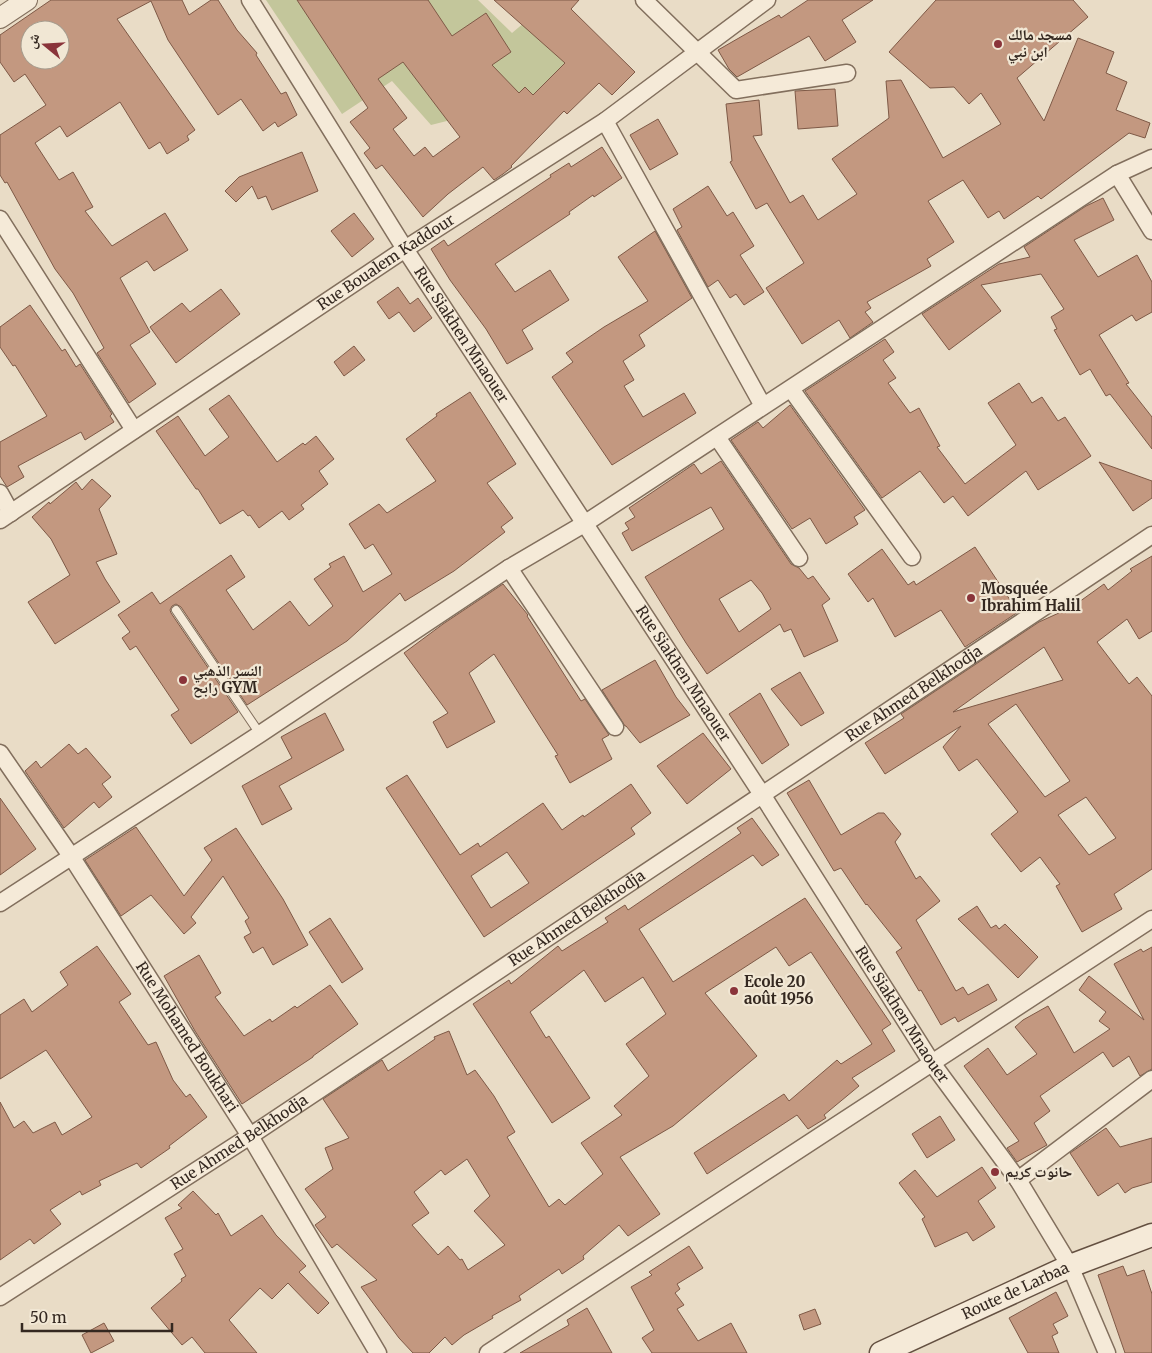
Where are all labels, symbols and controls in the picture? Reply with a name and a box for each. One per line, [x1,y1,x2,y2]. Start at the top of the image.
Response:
north arrow [20,20,70,70]
place label: مسجد مالك ابن نبي [1008,25,1072,64]
text: ش [22,31,44,51]
marker: مسجد مالك ابن نبي [992,38,1004,50]
street label: Rue Boualem Kaddour [313,210,458,314]
street label: Rue Siakhen Mnaouer [410,263,513,407]
place label: Mosquée Ibrahim Halil [981,579,1081,615]
marker: Mosquée Ibrahim Halil [965,592,977,604]
street label: Rue Siakhen Mnaouer [632,602,735,745]
street label: Rue Ahmed Belkhodja [842,641,985,746]
place label: النسر الذهبي رابح GYM [193,661,262,698]
marker: النسر الذهبي رابح GYM [177,674,189,686]
street label: Rue Ahmed Belkhodja [505,866,648,970]
street label: Rue Siakhen Mnaouer [851,942,953,1087]
street label: Rue Mohamed Boukhari [132,958,242,1116]
place label: Ecole 20 août 1956 [744,972,813,1008]
marker: Ecole 20 août 1956 [728,985,740,997]
street label: Rue Ahmed Belkhodja [167,1090,311,1194]
place label: حانوت كريم [1005,1162,1072,1182]
marker: حانوت كريم [989,1166,1001,1178]
street label: Route de Larbaa [959,1258,1072,1323]
scale bar [22,1300,172,1332]
text: 50 m [30,1308,67,1327]

